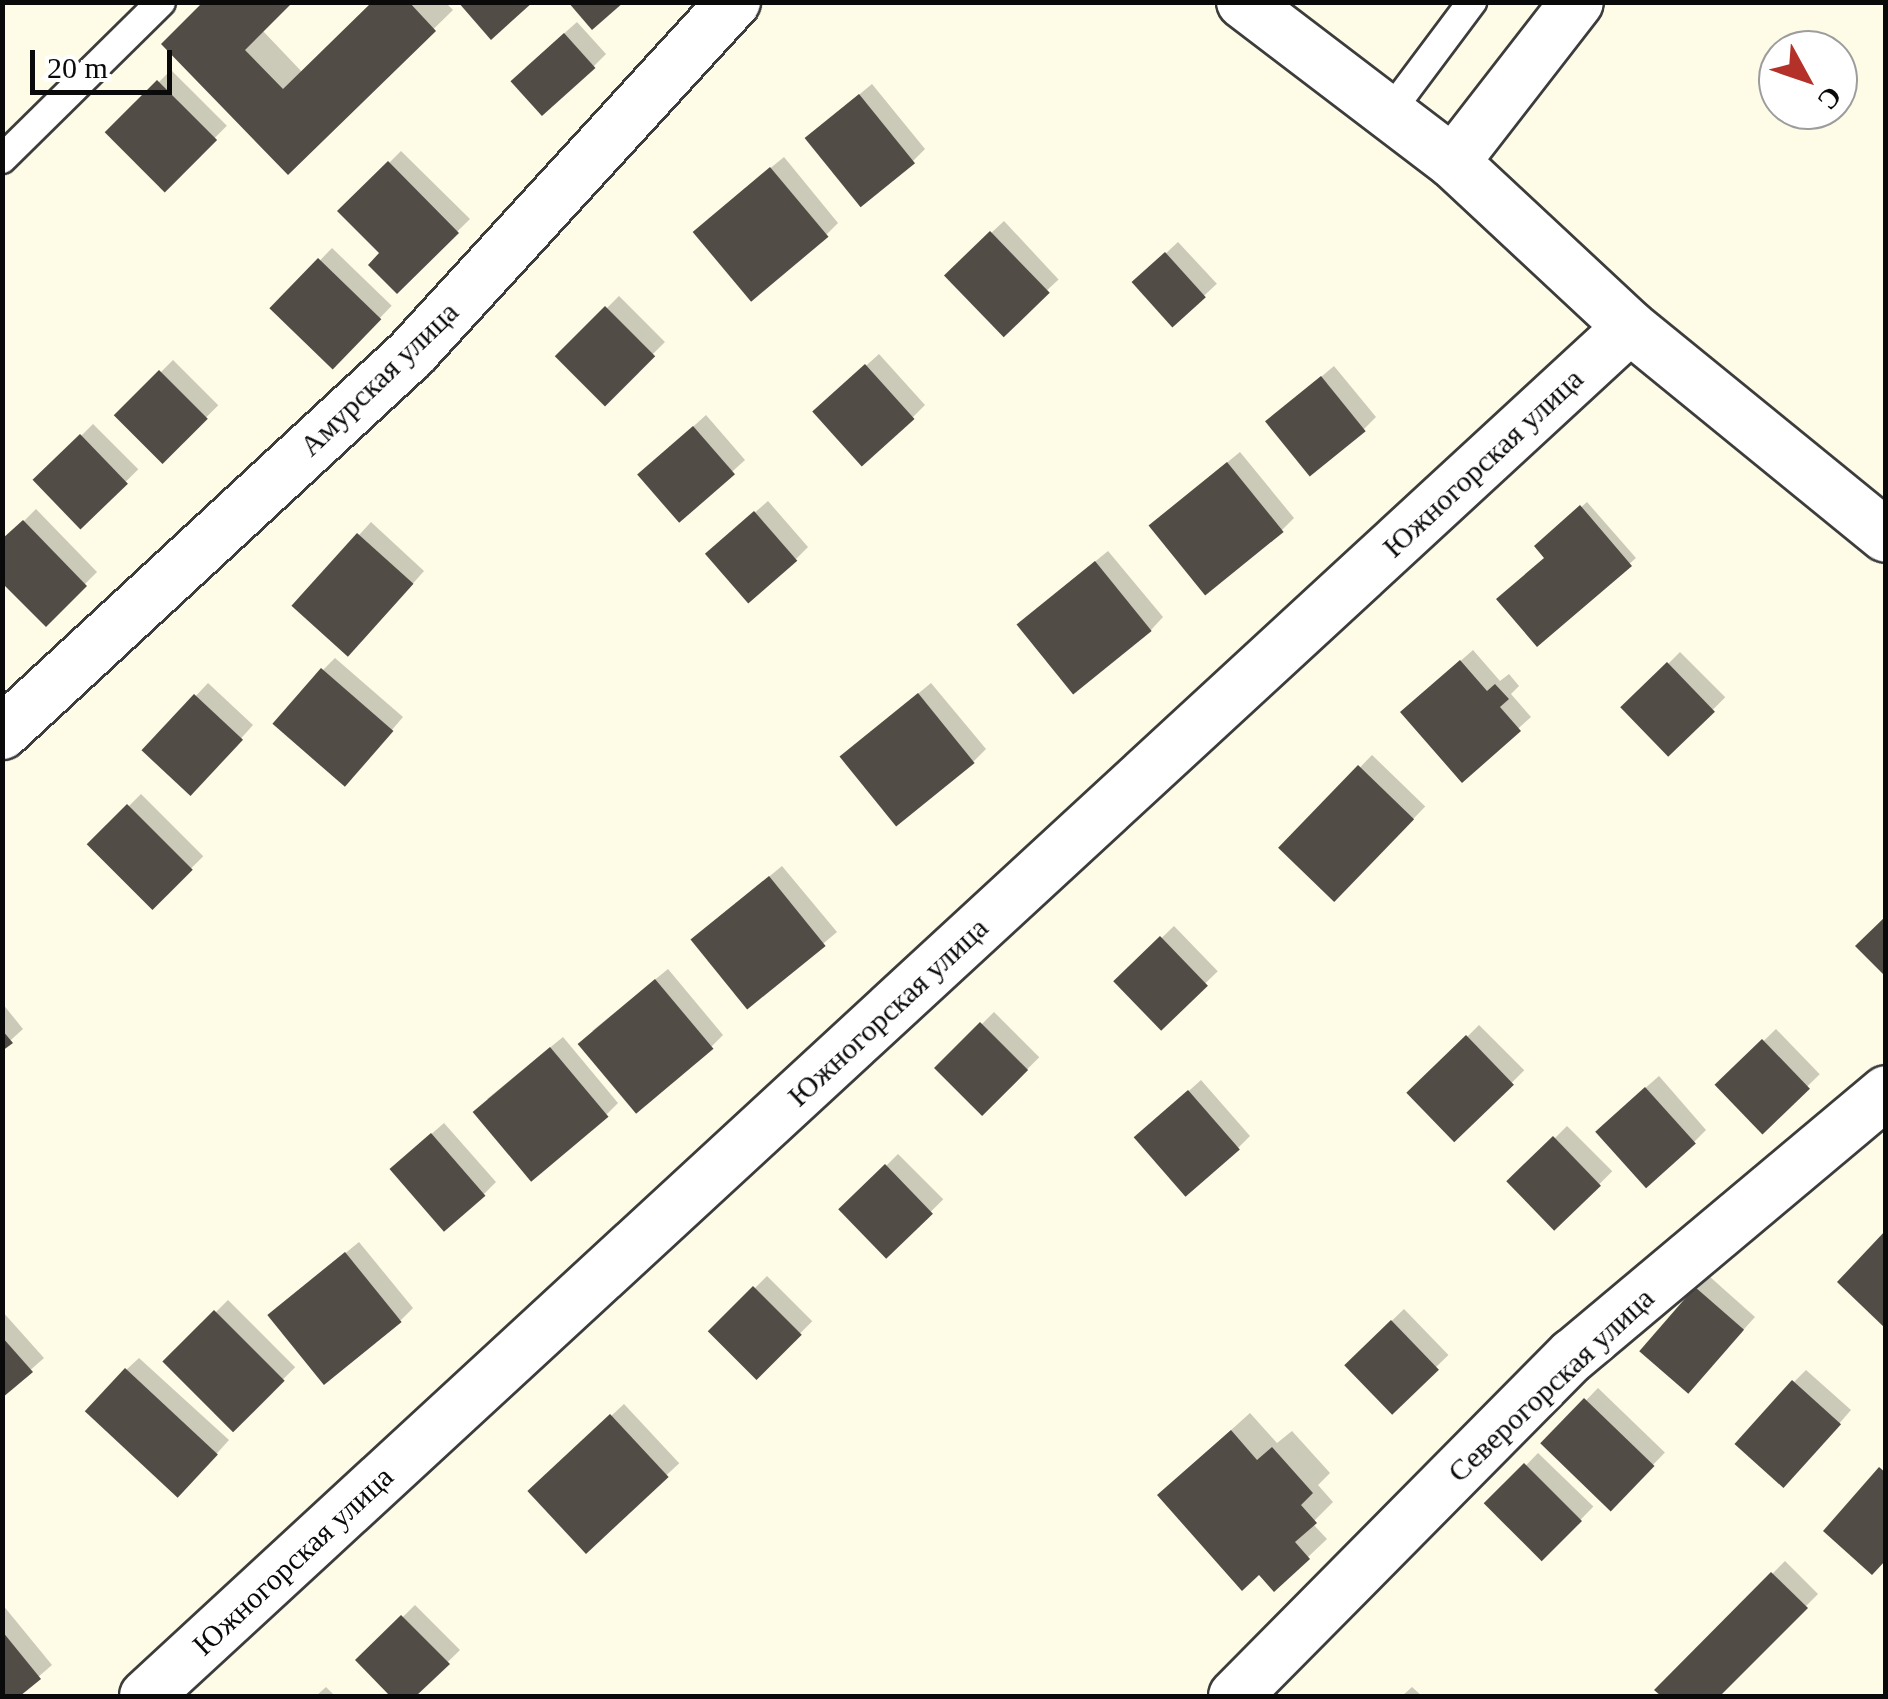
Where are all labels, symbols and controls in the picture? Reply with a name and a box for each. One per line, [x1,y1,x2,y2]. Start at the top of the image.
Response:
scale bar [35,30,178,92]
north arrow [1758,30,1858,130]
text: 20 m [47,51,108,84]
text: С [1811,81,1848,116]
street label: Амурская улица [292,294,466,464]
street label: Южногорская улица [1375,361,1591,565]
street label: Южногорская улица [780,910,996,1114]
street label: Северогорская улица [1440,1280,1662,1490]
street label: Южногорская улица [185,1459,401,1663]

